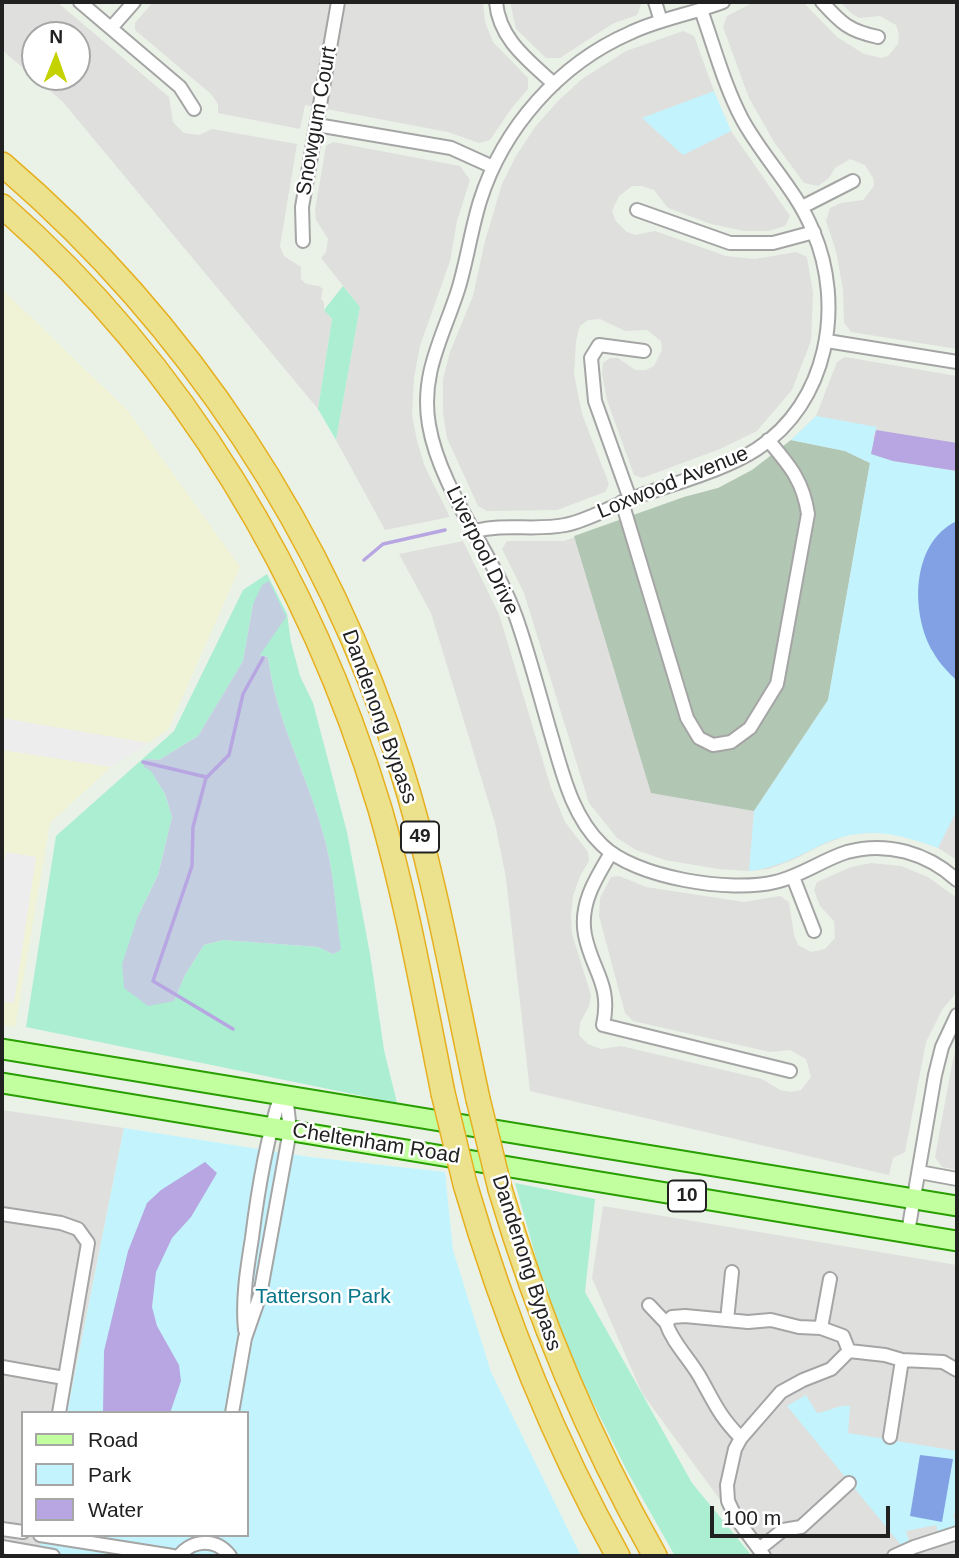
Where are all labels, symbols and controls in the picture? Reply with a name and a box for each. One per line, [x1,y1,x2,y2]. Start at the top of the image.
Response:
north arrow [21,21,91,91]
text: N [49,26,63,47]
street label: Snowgum Court [292,45,342,197]
street label: Loxwood Avenue [594,441,752,525]
street label: Liverpool Drive [440,483,524,619]
street label: Dandenong Bypass [336,627,422,807]
road number: 49 [401,822,439,852]
street label: Cheltenham Road [290,1118,462,1170]
street label: Dandenong Bypass [486,1172,566,1354]
road number: 10 [668,1180,706,1212]
park label: Tatterson Park [255,1284,391,1310]
legend [21,1411,248,1537]
text: Road [88,1428,138,1451]
text: Park [88,1463,131,1486]
scale bar [714,1492,894,1536]
text: Water [88,1498,143,1521]
text: 100 m [723,1506,781,1529]

